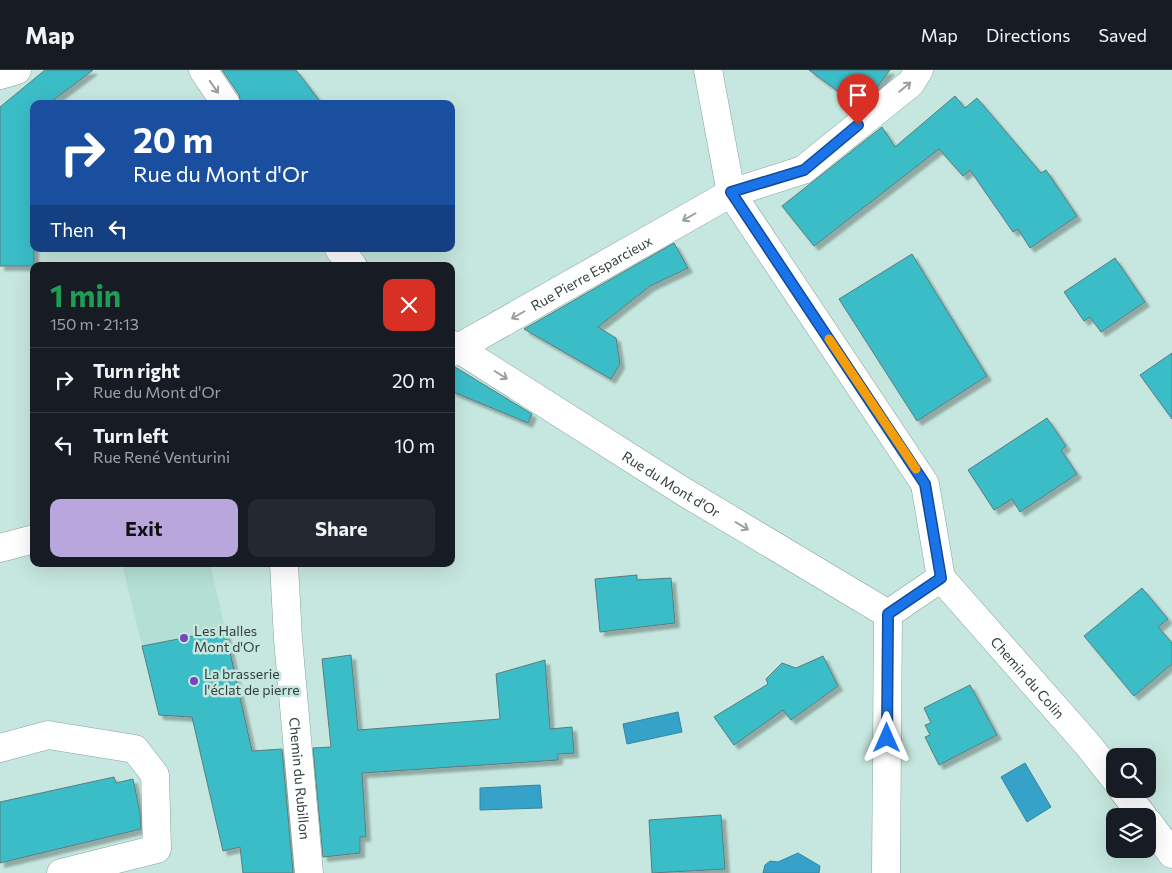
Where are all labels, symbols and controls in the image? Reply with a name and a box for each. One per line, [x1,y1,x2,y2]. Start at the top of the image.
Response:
text: Map [25,20,75,49]
text: Map [921,24,958,46]
text: Directions [986,24,1070,46]
text: Saved [1098,24,1147,46]
pin [837,74,879,125]
one-way arrow [209,80,220,93]
icon: arrive [844,81,872,109]
one-way arrow [898,82,911,93]
text: 20 m [133,117,213,160]
icon: right [50,120,115,185]
text: Rue du Mont d'Or [133,160,309,187]
one-way arrow [682,212,697,222]
icon: left [104,215,132,243]
text: Then [50,218,94,241]
street label: Rue Pierre Esparcieux [527,231,655,314]
text: 1 min [50,276,121,313]
button: close [383,279,435,331]
one-way arrow [510,310,525,320]
text: 150 m · 21:13 [50,314,139,333]
text: Turn right [93,359,180,382]
icon: right [50,366,78,394]
text: 20 m [392,369,435,392]
one-way arrow [493,370,507,380]
text: Rue du Mont d'Or [93,382,221,401]
text: Turn left [93,424,168,447]
icon: left [50,431,78,459]
text: 10 m [394,434,435,457]
text: Rue René Venturini [93,447,230,466]
street label: Rue du Mont d'Or [620,447,724,520]
button: Exit [50,499,238,557]
button: Share [248,499,435,557]
one-way arrow [735,522,749,532]
place label: Les Halles Mont d'Or [194,622,261,655]
marker: Les Halles Mont d'Or [178,632,190,644]
street label: Chemin du Colin [988,633,1069,721]
place label: La brasserie l'éclat de pierre [204,665,300,698]
marker: La brasserie l'éclat de pierre [188,675,200,687]
position arrow [860,711,912,763]
street label: Chemin du Rubillon [287,716,314,840]
map controls [1106,748,1156,858]
button: search [1106,748,1156,798]
button: layers [1106,808,1156,858]

